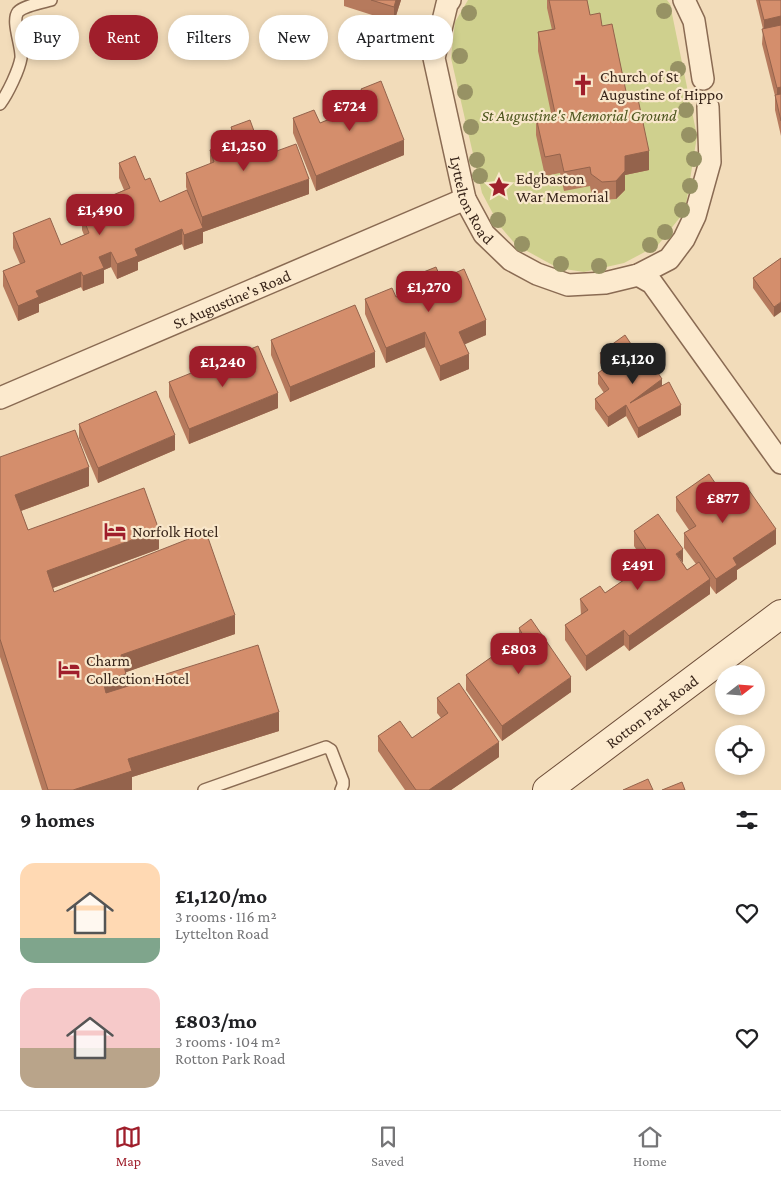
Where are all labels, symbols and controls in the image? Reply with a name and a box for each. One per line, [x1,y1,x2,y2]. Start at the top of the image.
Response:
chip: Buy [15,15,79,60]
chip: Rent [89,15,158,60]
chip: Filters [168,15,249,60]
chip: New [259,15,328,60]
chip: Apartment [338,15,453,60]
place label: Church of St Augustine of Hippo [600,68,723,104]
church icon: Church of St Augustine of Hippo [570,72,596,98]
pin: £724 [320,90,380,132]
text: £724 [334,97,366,114]
park label: St Augustine's Memorial Ground [481,107,677,125]
pin: £1,250 [203,130,285,172]
text: £1,250 [222,137,266,154]
street label: Lyttelton Road [447,154,498,248]
place label: Edgbaston War Memorial [516,170,609,205]
place icon: Edgbaston War Memorial [486,174,512,200]
pin: £1,490 [59,194,141,236]
text: £1,490 [77,201,123,218]
street label: St Augustine's Road [170,266,294,331]
pin: £1,270 [388,270,470,313]
text: £1,270 [407,278,451,295]
pin: £1,120 [592,342,674,385]
pin: £1,240 [182,346,264,388]
text: £1,120 [612,350,654,367]
text: £1,240 [200,353,246,370]
pin: £877 [693,482,753,524]
text: £877 [707,489,739,506]
hotel icon: Norfolk Hotel [102,518,128,544]
place label: Norfolk Hotel [132,523,218,540]
pin: £491 [608,548,668,591]
text: £491 [622,556,654,573]
pin: £803 [489,632,549,675]
text: £803 [502,640,537,657]
place label: Charm Collection Hotel [86,652,189,687]
hotel icon: Charm Collection Hotel [56,656,82,682]
north arrow [715,665,765,715]
map controls [715,665,765,775]
street label: Rotton Park Road [602,671,701,751]
button: locate [715,725,765,775]
icon: filters [733,806,761,834]
text: 9 homes [20,808,95,832]
icon: home [60,883,120,943]
text: £1,120/mo [175,884,267,908]
icon: heart [733,899,761,927]
text: 3 rooms · 116 m² [175,908,277,925]
text: Lyttelton Road [175,925,269,942]
icon: home [60,1008,120,1068]
text: £803/mo [175,1009,257,1033]
icon: heart [733,1024,761,1052]
text: 3 rooms · 104 m² [175,1033,280,1050]
text: Rotton Park Road [175,1050,285,1067]
tab: Map [114,1123,142,1169]
tab: Saved [371,1123,404,1169]
tab: Home [633,1123,667,1169]

